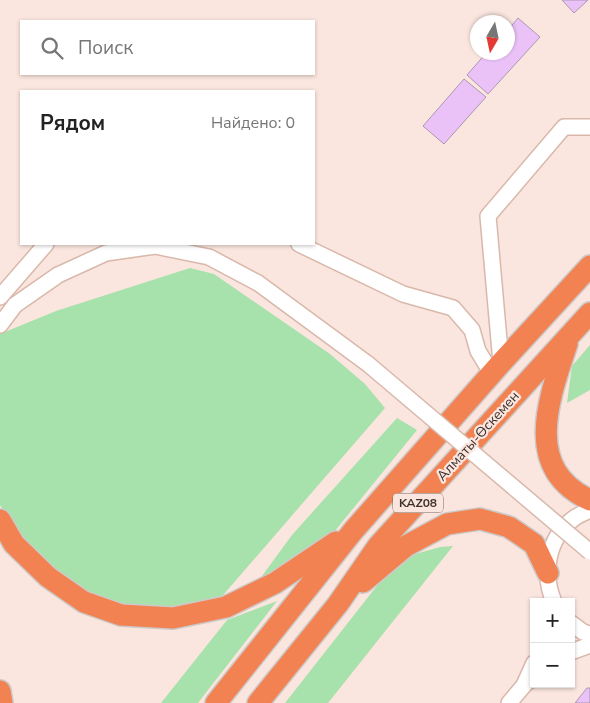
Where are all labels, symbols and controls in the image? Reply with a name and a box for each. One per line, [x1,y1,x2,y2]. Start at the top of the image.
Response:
north arrow [470,15,515,60]
search box [20,20,315,75]
icon: search [38,34,66,62]
text: Поиск [78,35,133,61]
text: Рядом [40,109,105,137]
text: Найдено: 0 [211,112,295,134]
street label: Алматы-Өскемен [433,387,523,485]
road number: KAZ08 [393,493,443,512]
map controls [530,598,575,688]
button: + [530,598,575,643]
button: − [530,643,575,688]

